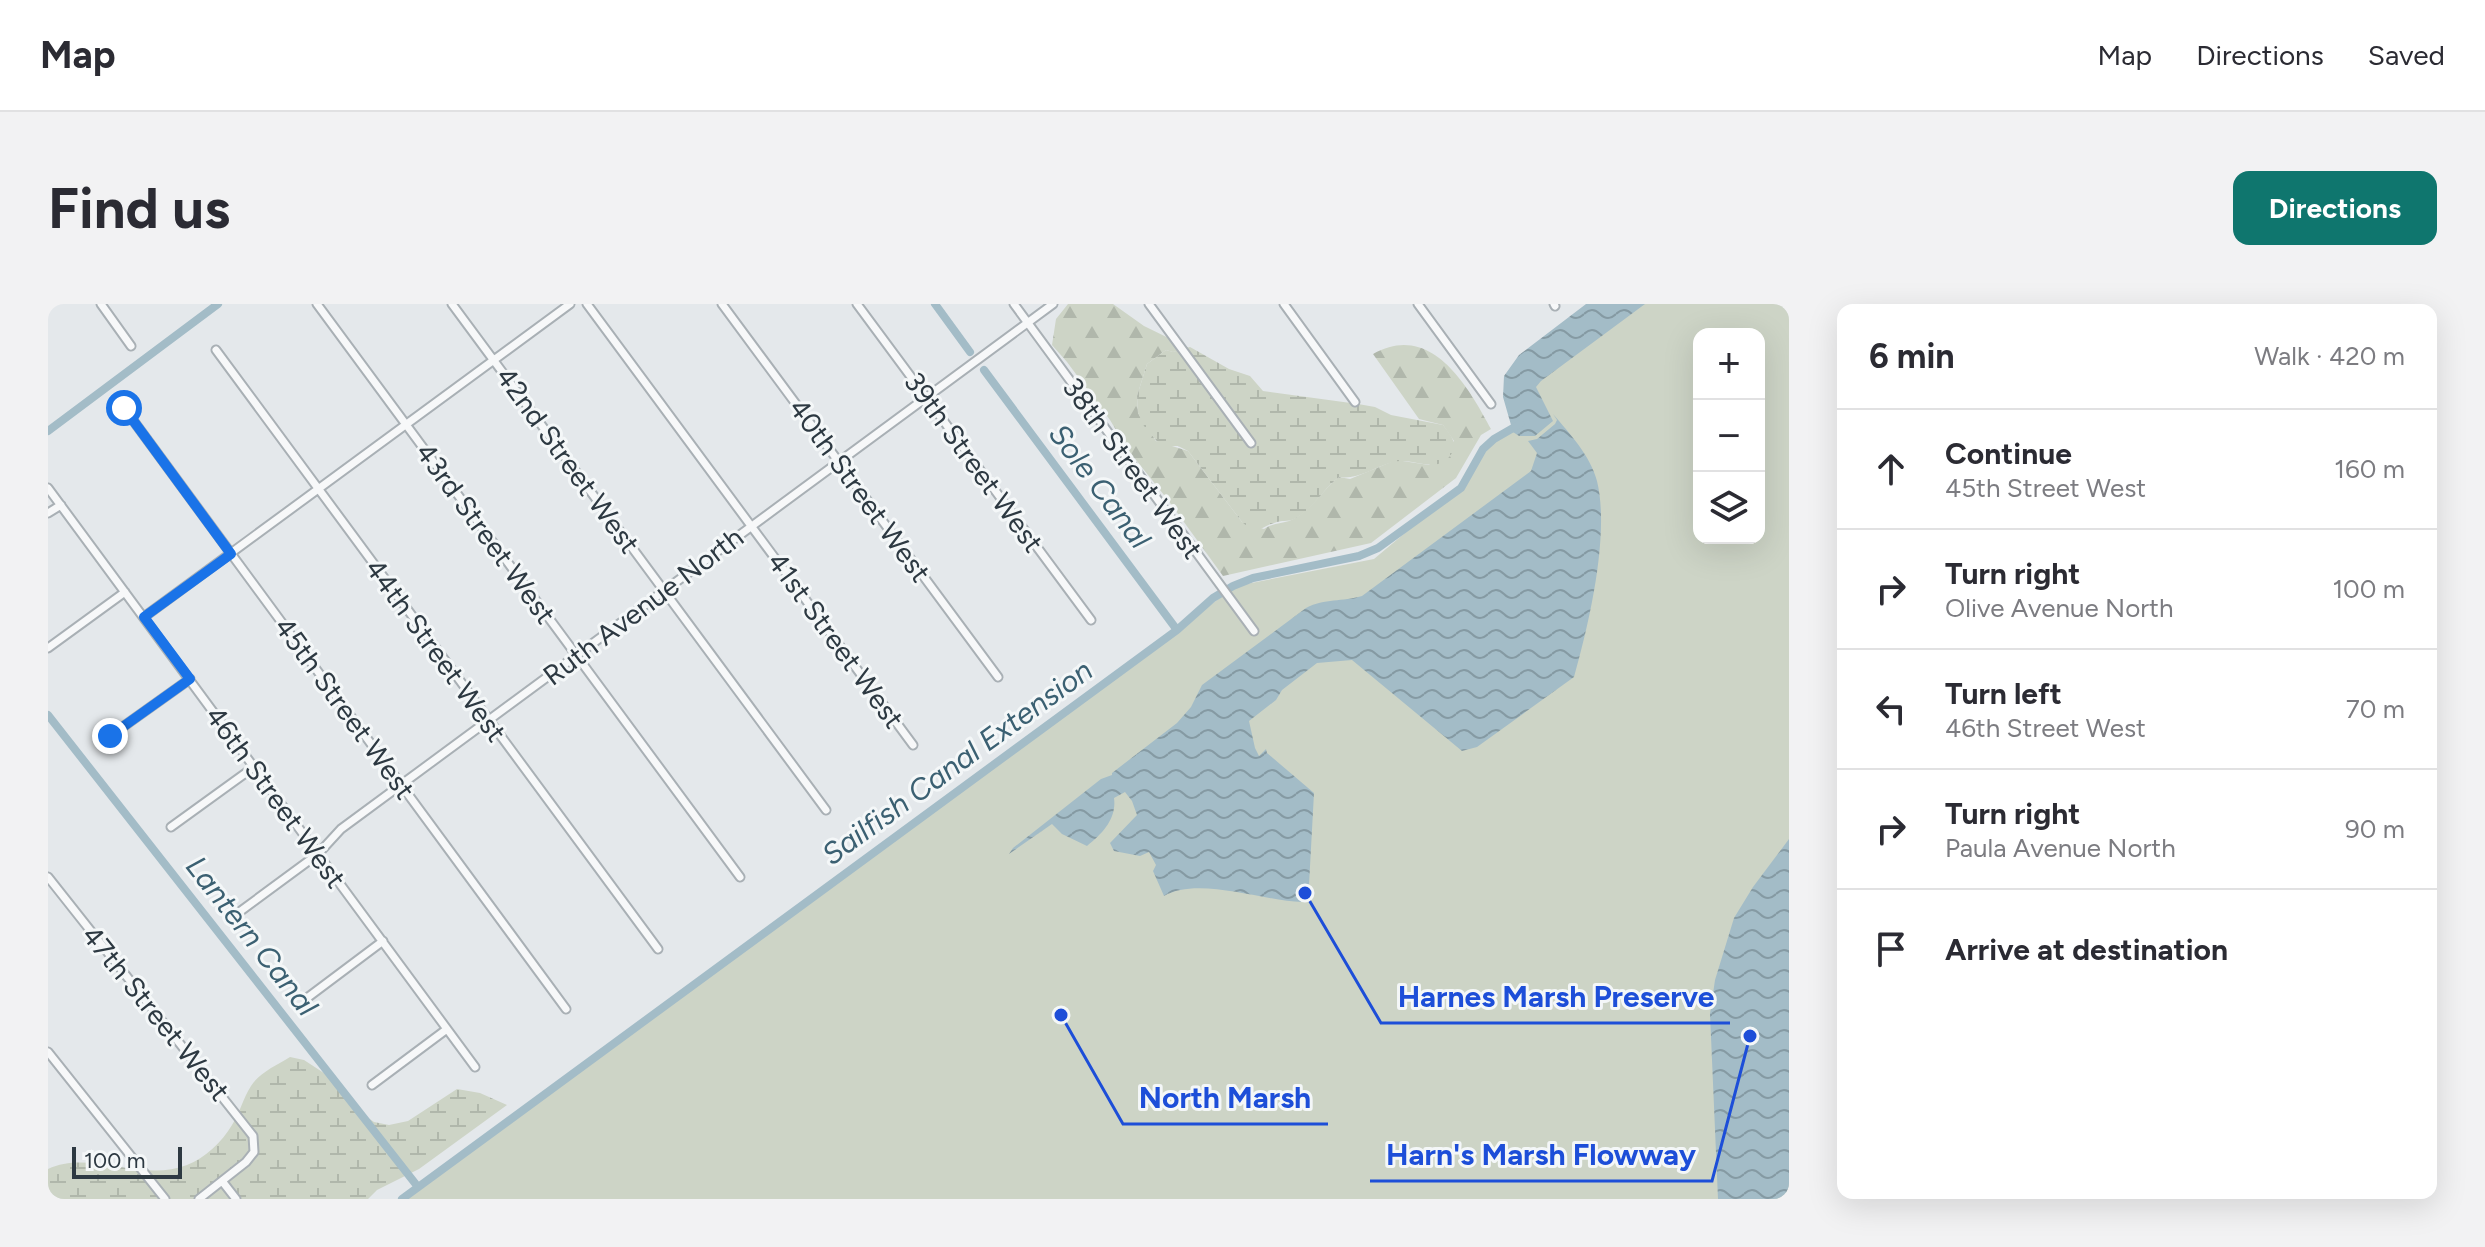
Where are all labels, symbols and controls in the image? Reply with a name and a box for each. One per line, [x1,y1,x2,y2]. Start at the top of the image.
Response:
text: Map [40,32,116,78]
text: Map [2098,38,2152,72]
text: Directions [2196,38,2324,72]
text: Saved [2368,38,2445,72]
button: Directions [2233,171,2437,245]
text: Find us [48,175,230,242]
map controls [1693,328,1765,544]
button: + [1693,328,1765,400]
text: 6 min [1869,336,1955,377]
text: Walk · 420 m [2254,340,2405,372]
street label: 42nd Street West [489,360,647,560]
street label: 39th Street West [897,365,1051,559]
street label: 38th Street West [1056,371,1210,565]
route start [106,390,142,426]
street label: 40th Street West [782,392,938,588]
button: − [1693,400,1765,472]
water label: Sole Canal [1041,416,1159,556]
text: Continue [1945,435,2072,472]
street label: 43rd Street West [409,436,563,630]
icon: ahead [1869,447,1913,491]
text: 160 m [2334,453,2405,485]
button: layers [1693,472,1765,544]
text: 45th Street West [1945,472,2146,504]
street label: Ruth Avenue North [536,520,750,692]
street label: 41st Street West [761,545,911,735]
street label: 44th Street West [358,552,514,748]
text: Turn right [1945,555,2080,592]
icon: right [1869,567,1913,611]
text: 100 m [2332,573,2405,605]
text: Olive Avenue North [1945,592,2173,624]
street label: 45th Street West [268,610,422,806]
water label: Sailfish Canal Extension [814,651,1100,873]
text: Turn left [1945,675,2062,712]
icon: left [1869,687,1913,731]
text: 70 m [2346,693,2405,725]
street label: 46th Street West [199,699,353,895]
text: 46th Street West [1945,712,2146,744]
route end [92,718,128,754]
text: Turn right [1945,795,2080,832]
icon: right [1869,807,1913,851]
text: 90 m [2345,813,2405,845]
text: Paula Avenue North [1945,832,2176,864]
water label: Lantern Canal [178,849,326,1024]
street label: 47th Street West [75,919,237,1107]
icon: arrive [1869,927,1913,971]
text: Arrive at destination [1945,931,2228,968]
callout: Harnes Marsh Preserve [1381,969,1730,1023]
text: Harnes Marsh Preserve [1398,978,1715,1015]
callout: North Marsh [1123,1070,1328,1124]
text: North Marsh [1139,1079,1311,1116]
callout: Harn's Marsh Flowway [1370,1127,1712,1181]
text: Harn's Marsh Flowway [1386,1136,1697,1173]
scale bar [72,1143,182,1179]
text: 100 m [84,1147,145,1174]

